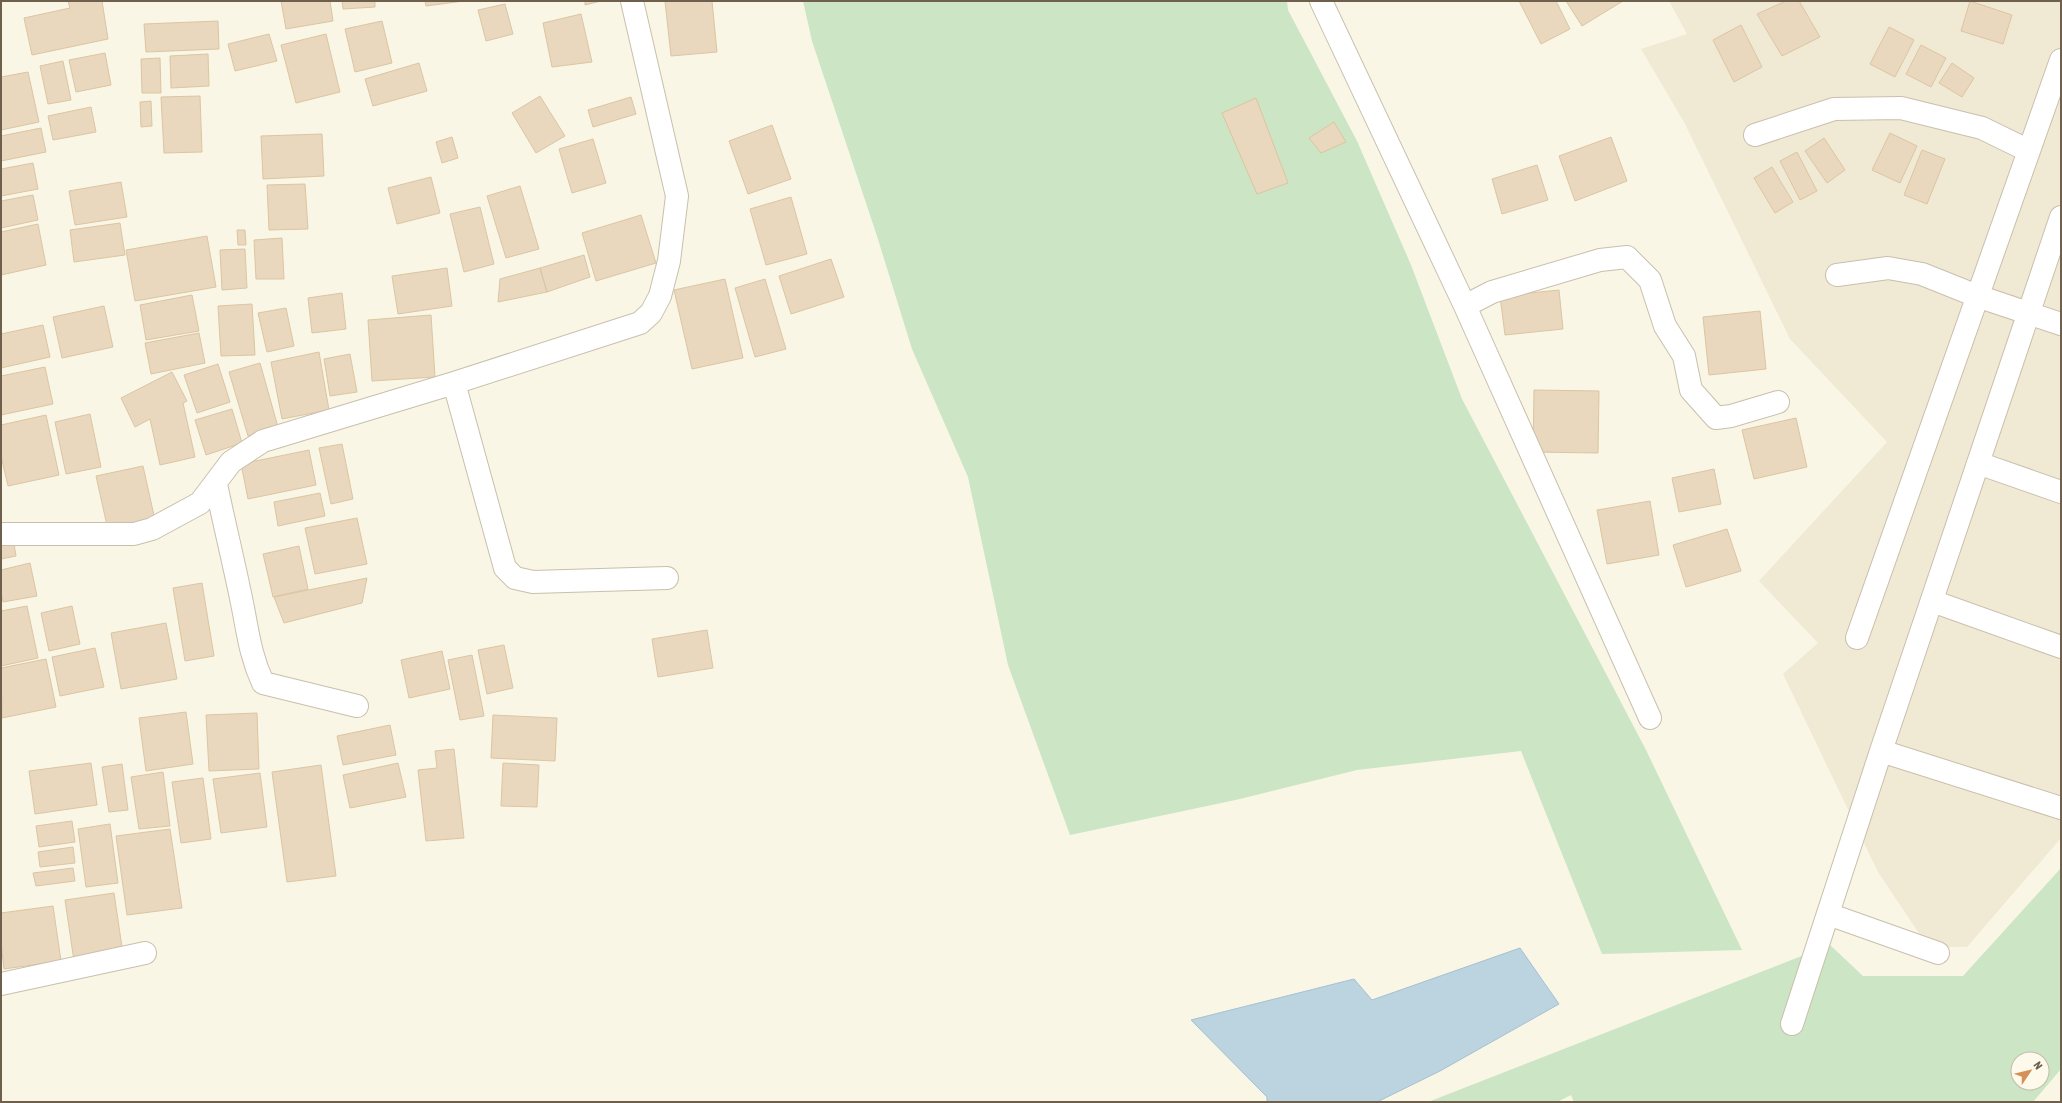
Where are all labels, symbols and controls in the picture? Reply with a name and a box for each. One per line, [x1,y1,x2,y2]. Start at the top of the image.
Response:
north arrow [2010,1051,2050,1091]
text: N [2031,1059,2045,1071]

